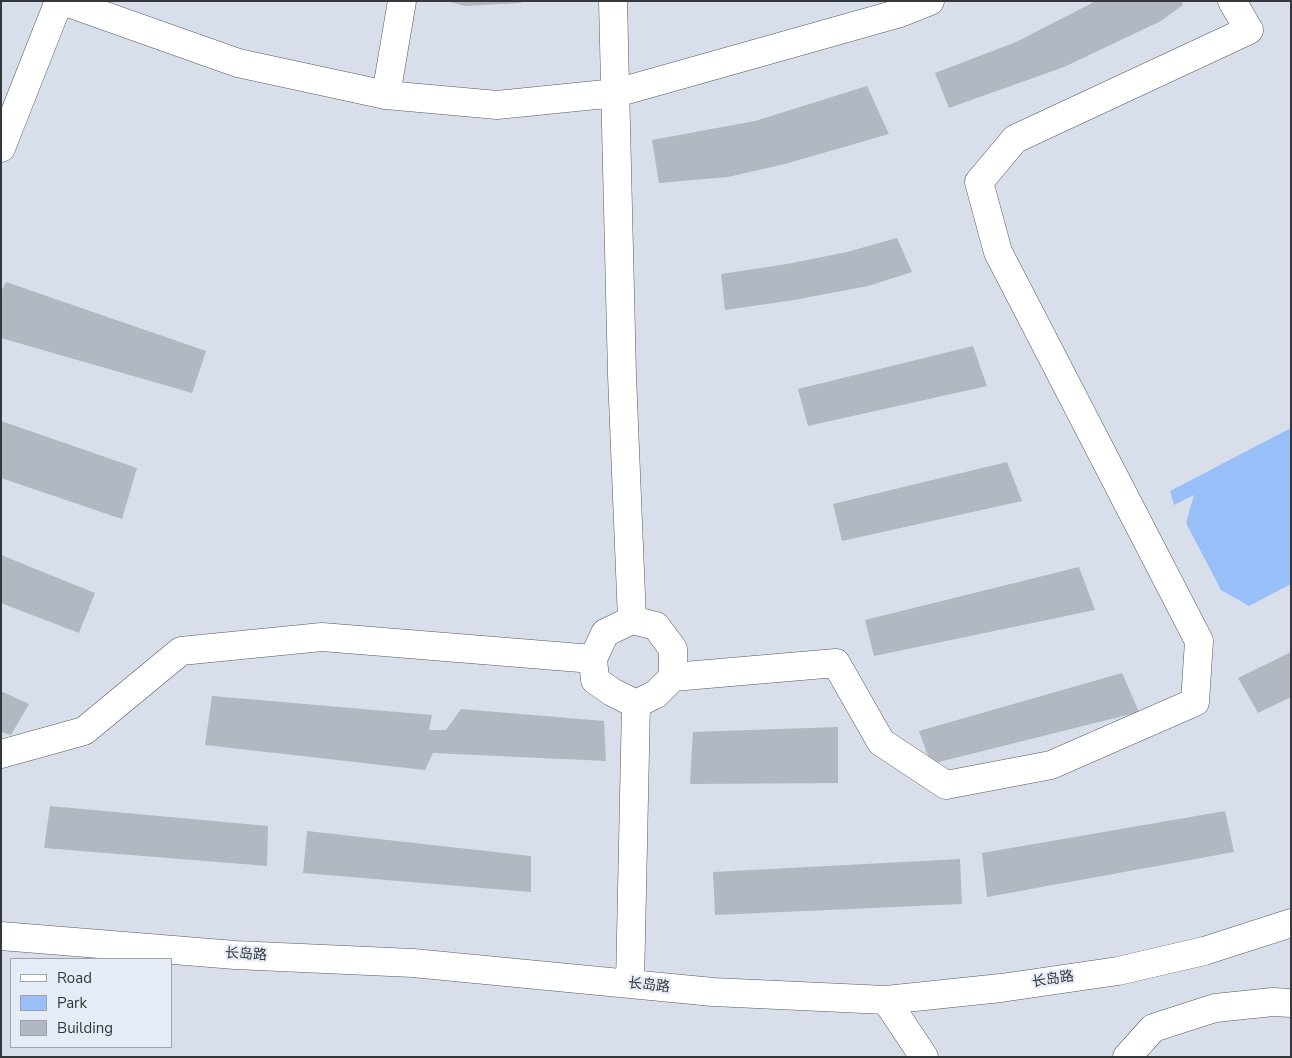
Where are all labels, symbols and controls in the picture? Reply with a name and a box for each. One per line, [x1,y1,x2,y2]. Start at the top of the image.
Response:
street label: 长岛路 [225,946,267,964]
legend [10,958,172,1048]
text: Road [57,968,92,988]
street label: 长岛路 [1031,968,1075,992]
street label: 长岛路 [627,975,671,997]
text: Park [57,993,87,1013]
text: Building [57,1018,113,1038]

